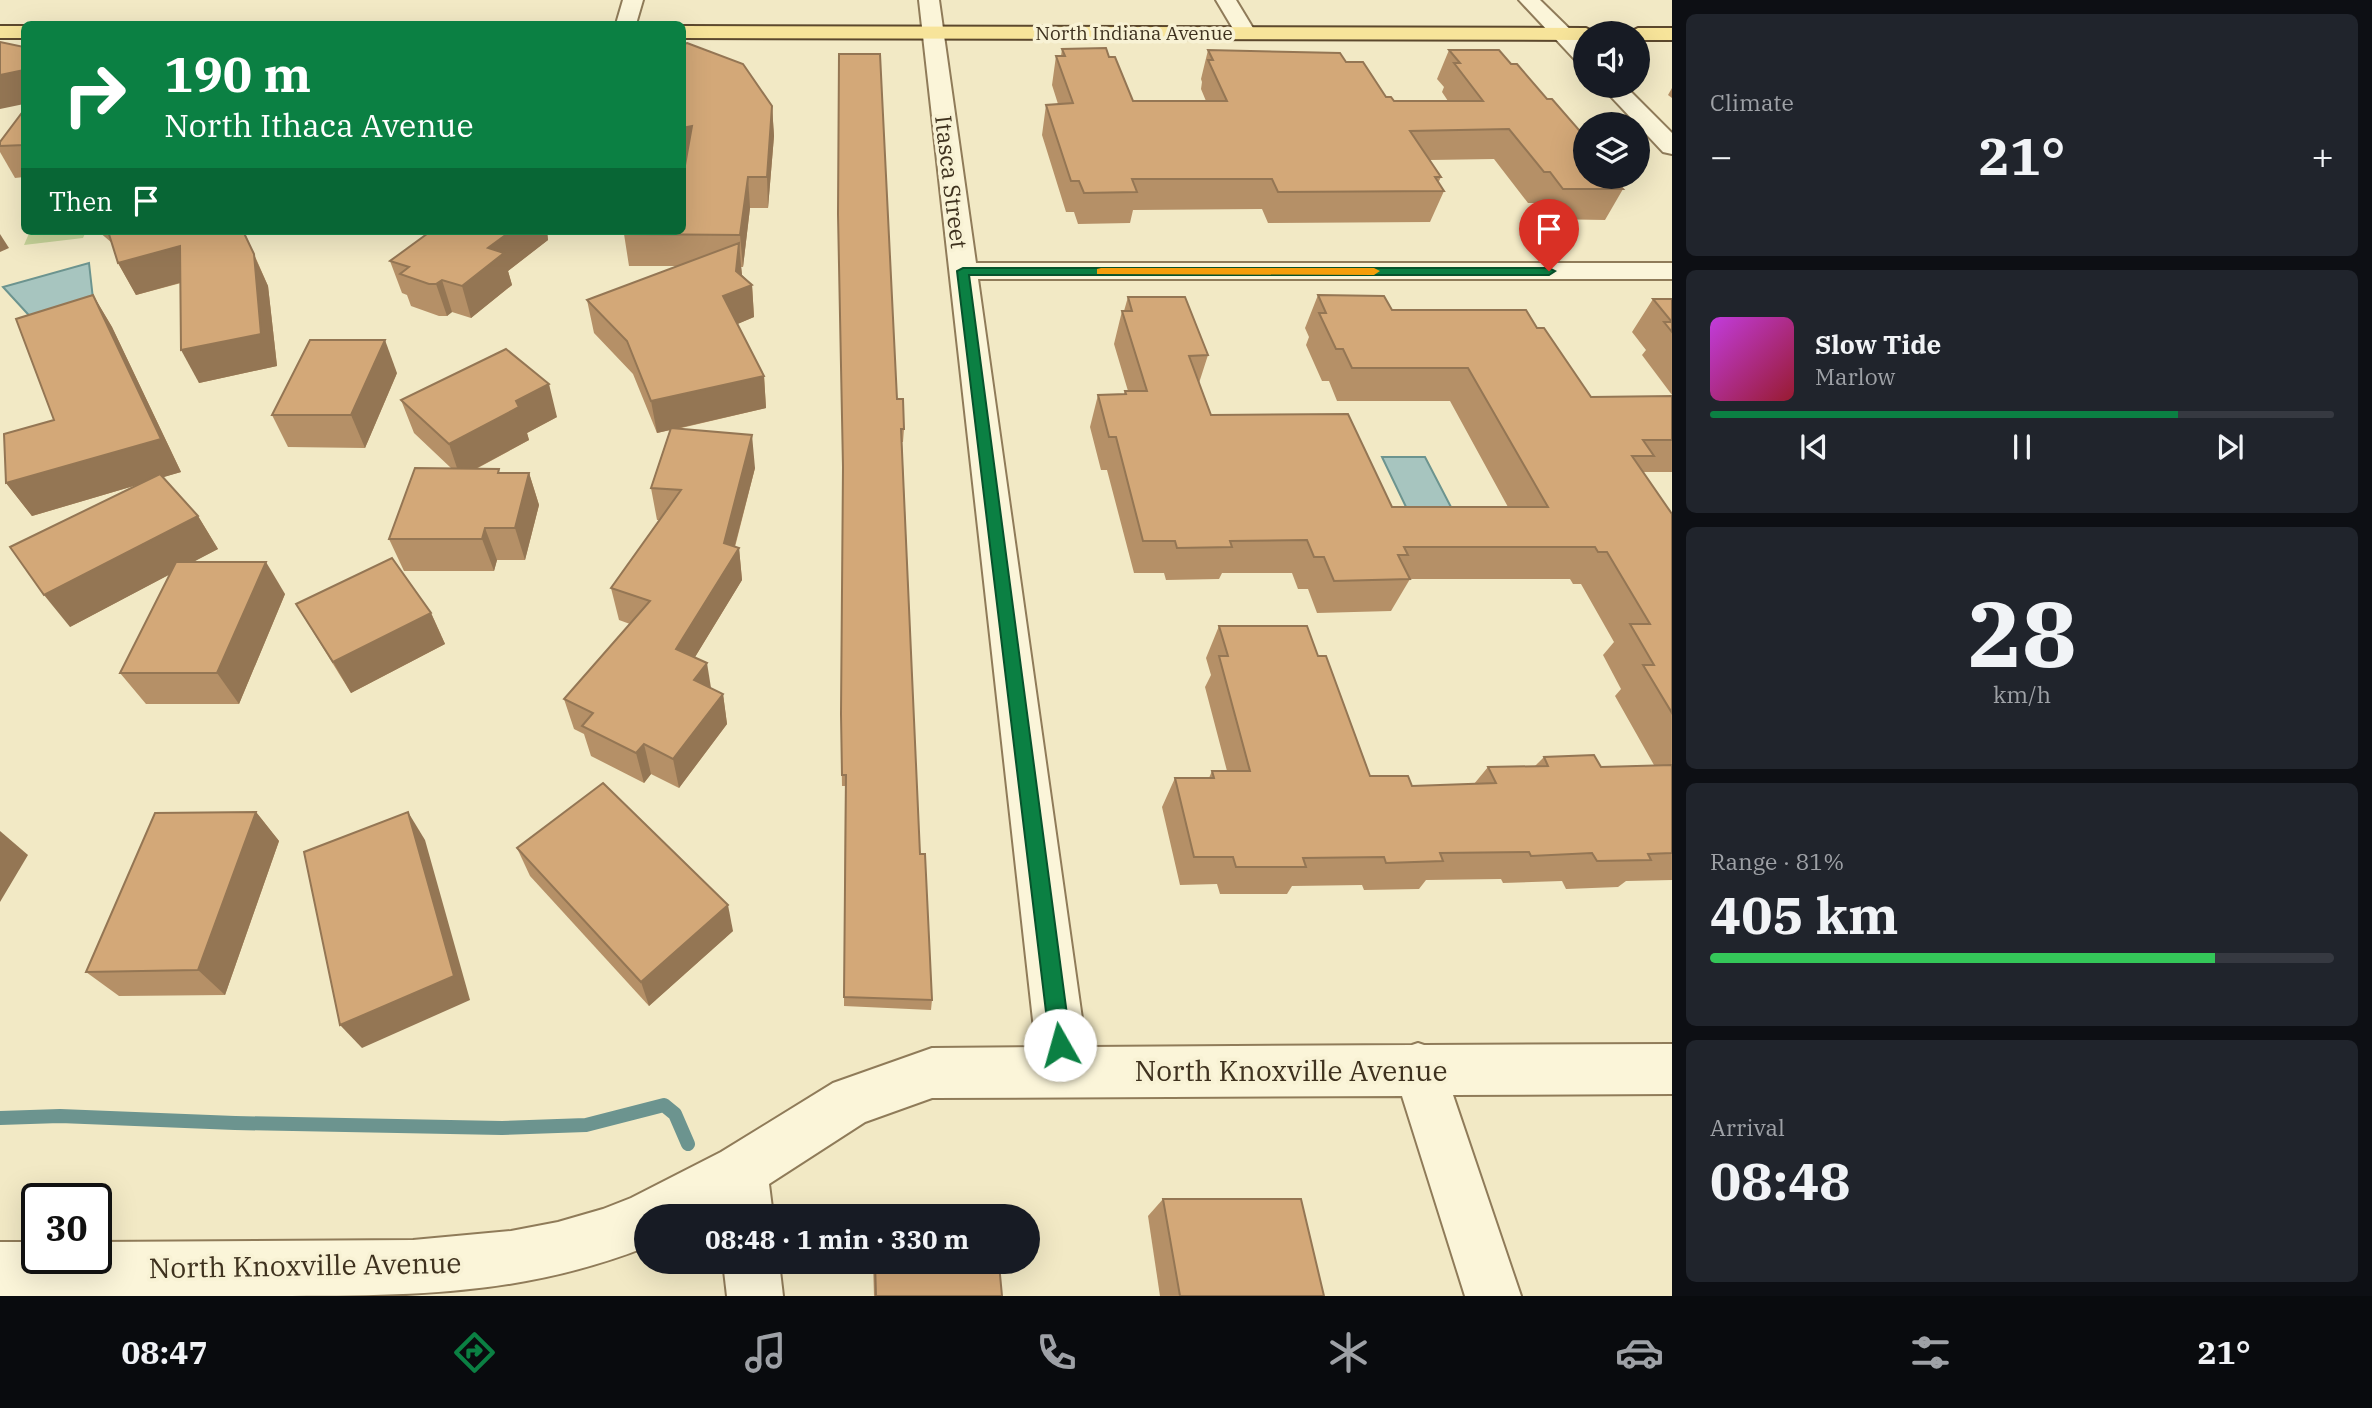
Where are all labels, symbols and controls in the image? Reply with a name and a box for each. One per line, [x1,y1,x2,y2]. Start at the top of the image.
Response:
street label: North Indiana Avenue [1035,21,1233,45]
map controls [1573,21,1650,189]
button: sound [1573,21,1650,98]
text: 190 m [164,42,311,105]
icon: right [49,49,140,140]
text: Climate [1710,87,1794,117]
text: North Ithaca Avenue [164,104,474,146]
button: layers [1573,112,1650,189]
street label: Itasca Street [929,114,975,250]
text: 21° [1979,122,2065,189]
text: − [1710,131,1733,180]
text: + [2311,131,2334,180]
icon: arrive [127,182,165,220]
text: Then [49,184,113,218]
pin [1519,199,1579,271]
icon: arrive [1530,210,1568,248]
text: Slow Tide [1815,327,1941,361]
text: Marlow [1815,361,1895,391]
icon: previous [1795,428,1833,466]
icon: pause [2003,428,2041,466]
icon: next [2211,428,2249,466]
text: 28 [1967,574,2077,692]
text: km/h [1993,679,2051,709]
text: Range · 81% [1710,846,1844,876]
text: 405 km [1710,881,1899,948]
position arrow [1023,1008,1097,1082]
street label: North Knoxville Avenue [1135,1052,1447,1089]
text: Arrival [1710,1112,1785,1142]
text: 08:48 [1710,1147,1851,1214]
speed limit sign: 30 [21,1183,112,1274]
text: 08:48 · 1 min · 330 m [705,1222,969,1256]
street label: North Knoxville Avenue [148,1244,462,1286]
icon: directions [450,1328,499,1377]
icon: music [741,1328,790,1377]
icon: phone [1032,1328,1081,1377]
icon: climate [1324,1328,1373,1377]
icon: car [1615,1328,1664,1377]
icon: filters [1906,1328,1955,1377]
text: 08:47 [121,1331,208,1373]
text: 21° [2197,1331,2251,1373]

